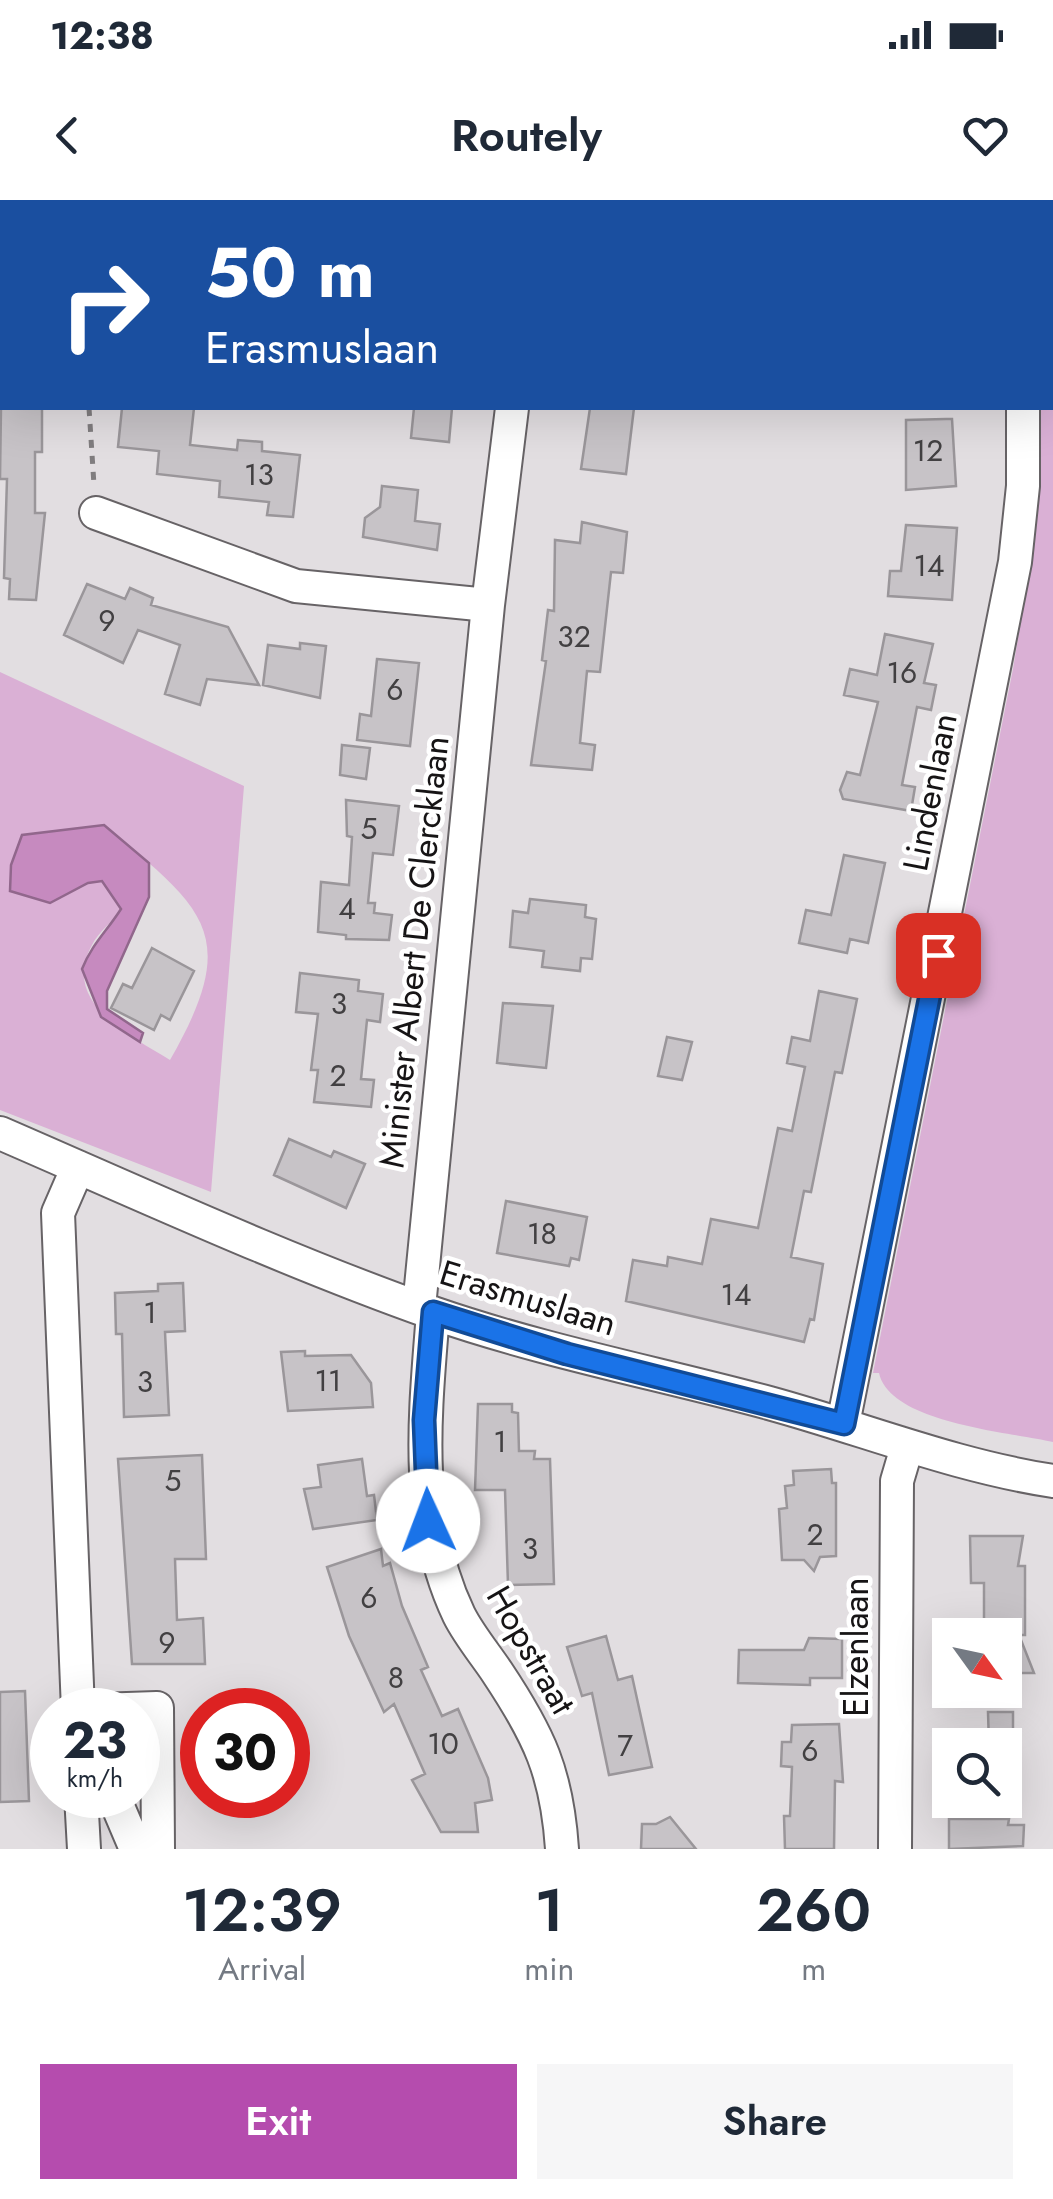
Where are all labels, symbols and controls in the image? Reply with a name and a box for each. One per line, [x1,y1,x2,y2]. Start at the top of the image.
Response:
text: 12:38 [50,8,154,63]
text: Routely [451,103,602,168]
icon: back [40,108,95,163]
icon: heart [958,108,1013,163]
text: 50 m [205,222,375,323]
icon: right [40,240,170,370]
text: Erasmuslaan [205,315,439,380]
house number: 12 [913,429,943,472]
house number: 13 [244,453,274,496]
house number: 14 [914,544,945,587]
house number: 9 [98,599,116,642]
house number: 32 [557,615,591,658]
house number: 16 [887,651,917,694]
house number: 6 [386,668,404,711]
street label: Lindenlaan [890,709,970,875]
street label: Minister Albert De Clercklaan [366,734,462,1170]
house number: 5 [361,807,377,850]
house number: 4 [338,887,356,930]
pin [896,913,981,998]
icon: arrive [911,928,966,983]
house number: 3 [331,982,347,1025]
house number: 2 [329,1054,347,1097]
house number: 18 [527,1212,557,1255]
street label: Erasmuslaan [434,1247,622,1349]
house number: 14 [721,1273,752,1316]
house number: 1 [143,1291,157,1334]
house number: 11 [315,1359,342,1402]
house number: 3 [137,1360,153,1403]
house number: 1 [493,1420,507,1463]
house number: 5 [165,1459,181,1502]
position arrow [376,1469,480,1573]
house number: 2 [806,1513,824,1556]
house number: 3 [522,1527,538,1570]
house number: 6 [360,1576,378,1619]
street label: Hopstraat [474,1577,588,1724]
street label: Elzenlaan [831,1577,881,1717]
north arrow [932,1618,1022,1708]
map controls [932,1618,1022,1818]
house number: 9 [158,1621,176,1664]
house number: 8 [388,1656,404,1699]
speed limit sign: 30 [180,1688,310,1818]
text: 23 [63,1704,127,1777]
house number: 10 [427,1722,459,1765]
house number: 7 [617,1724,633,1767]
button: search [932,1728,1022,1818]
house number: 6 [801,1729,819,1772]
text: km/h [67,1760,123,1796]
text: 12:39 [182,1867,342,1954]
text: 1 [535,1867,564,1954]
text: 260 [756,1867,871,1954]
text: Arrival [218,1946,306,1992]
text: min [524,1946,574,1992]
text: m [801,1946,826,1992]
button: Exit [40,2064,517,2179]
button: Share [537,2064,1013,2179]

